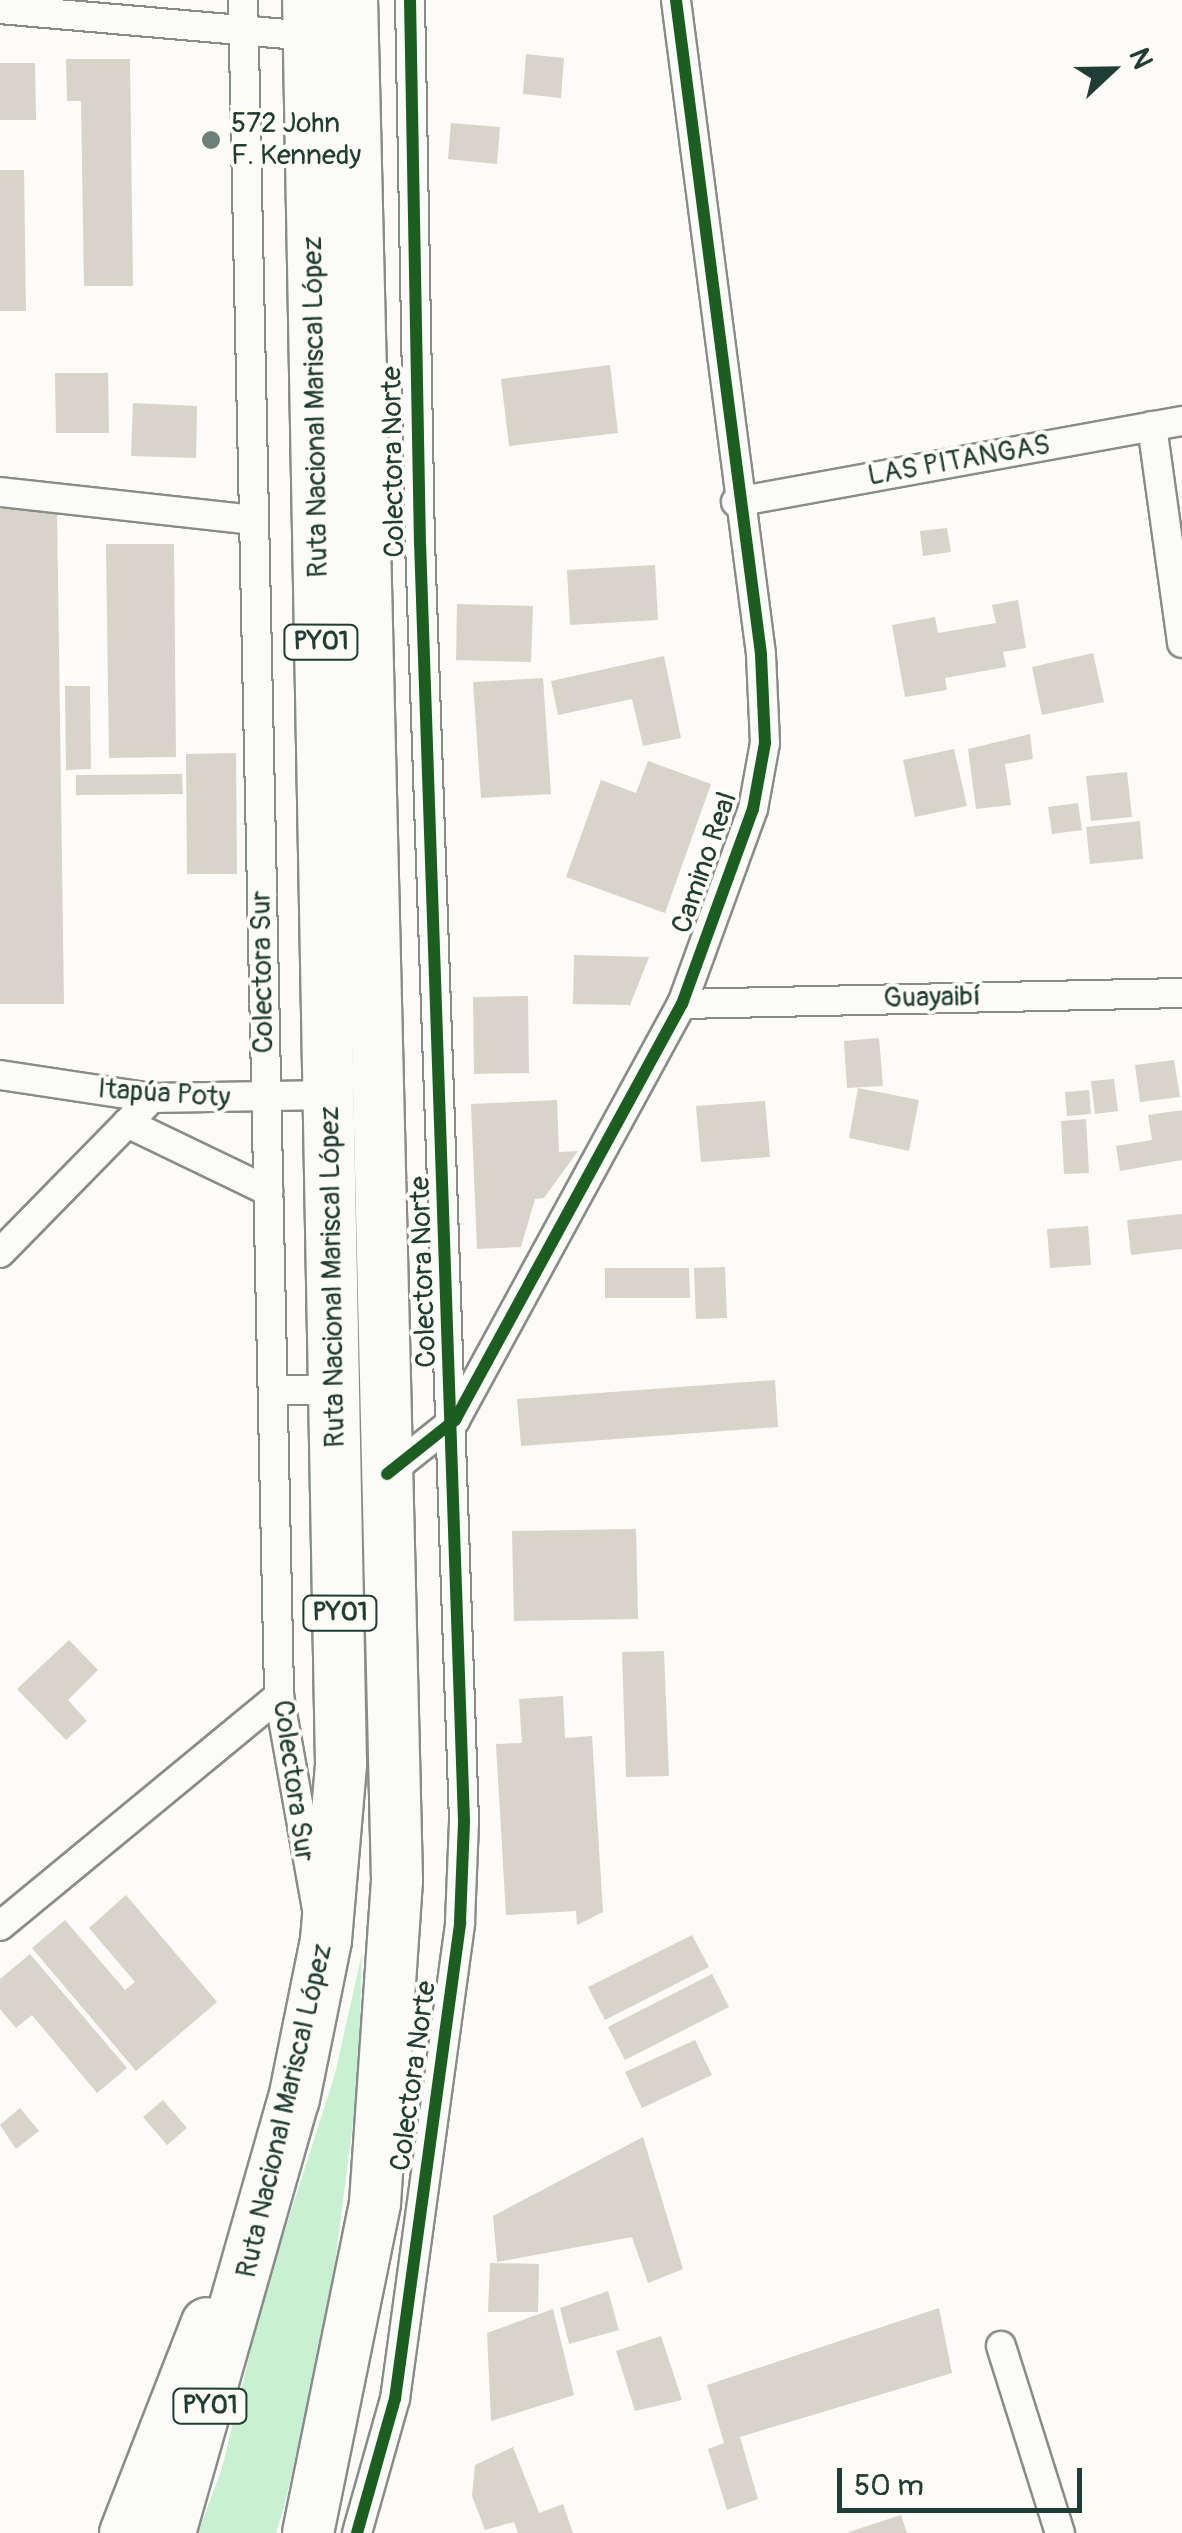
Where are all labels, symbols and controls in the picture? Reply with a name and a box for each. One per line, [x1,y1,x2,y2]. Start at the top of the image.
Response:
north arrow [1062,20,1162,120]
text: N [1121,43,1160,74]
place label: 572 John F. Kennedy [231,107,361,173]
marker: 572 John F. Kennedy [200,129,222,151]
street label: Ruta Nacional Mariscal López [296,236,336,578]
street label: Colectora Norte [376,366,412,558]
street label: LAS PITANGAS [865,428,1053,494]
road number: PY01 [281,622,361,662]
street label: Camino Real [665,788,745,938]
street label: Colectora Sur [245,890,281,1054]
street label: Guayaibí [883,980,981,1016]
street label: Itapúa Poty [97,1073,231,1115]
street label: Ruta Nacional Mariscal López [313,1106,353,1448]
street label: Colectora Norte [404,1176,444,1368]
road number: PY01 [300,1593,380,1633]
street label: Colectora Sur [265,1698,321,1864]
street label: Ruta Nacional Mariscal López [230,1941,340,2281]
street label: Colectora Norte [384,1979,444,2173]
road number: PY01 [170,2386,250,2426]
scale bar [842,2448,1087,2510]
text: 50 m [854,2467,924,2504]

